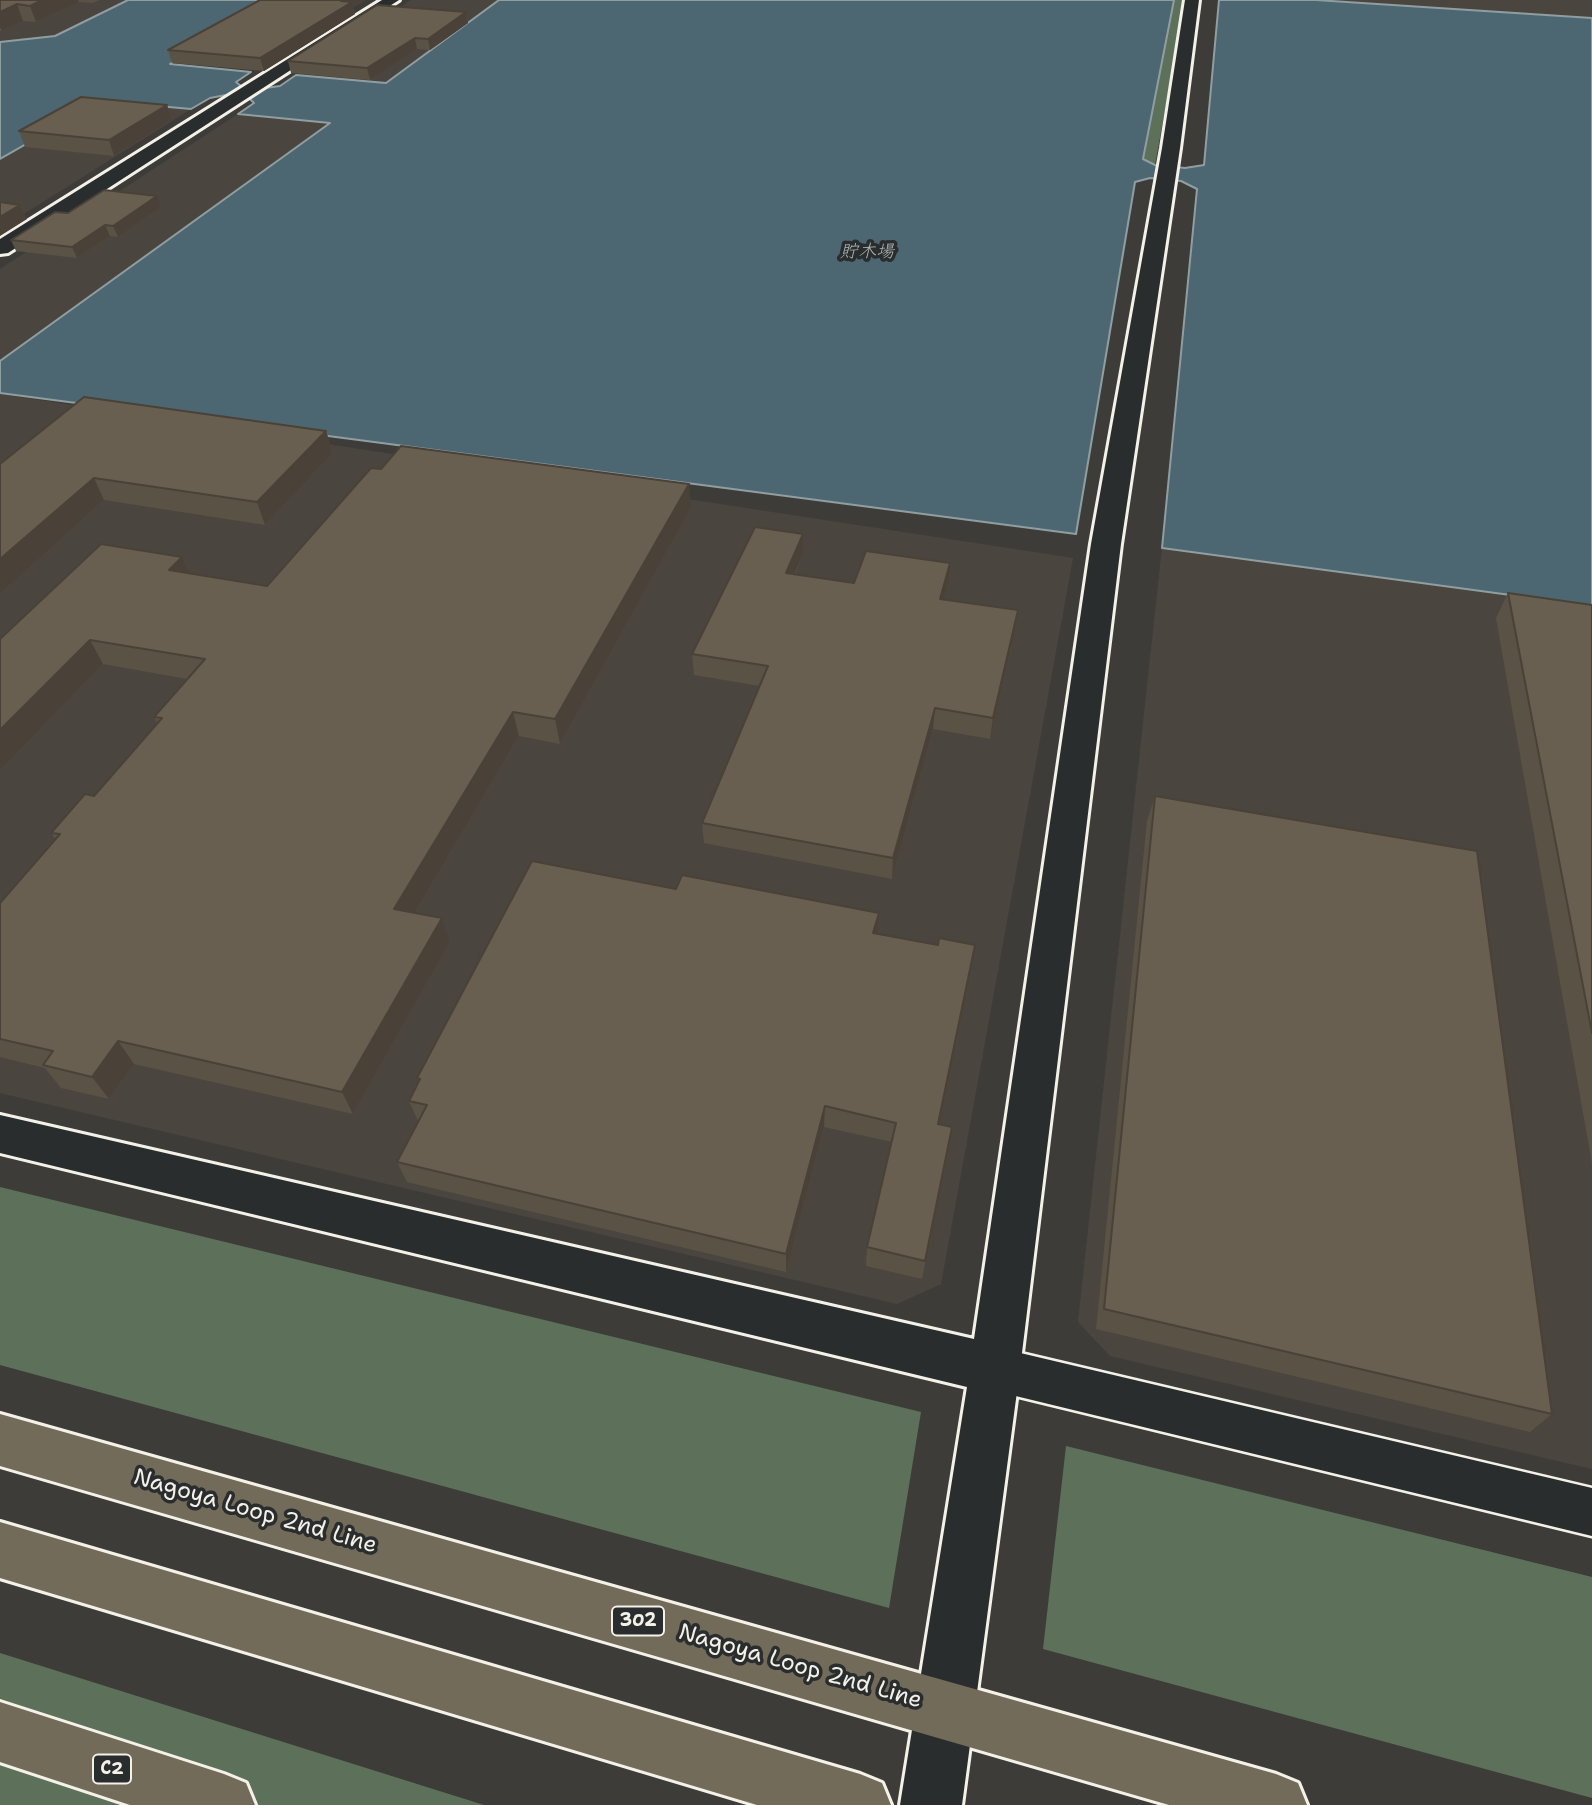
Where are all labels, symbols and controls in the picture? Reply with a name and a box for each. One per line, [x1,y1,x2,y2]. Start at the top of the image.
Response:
water label: 貯木場 [840,241,894,263]
street label: Nagoya Loop 2nd Line [130,1464,380,1560]
road number: 302 [612,1606,664,1636]
street label: Nagoya Loop 2nd Line [675,1619,925,1715]
road number: C2 [93,1754,131,1784]

